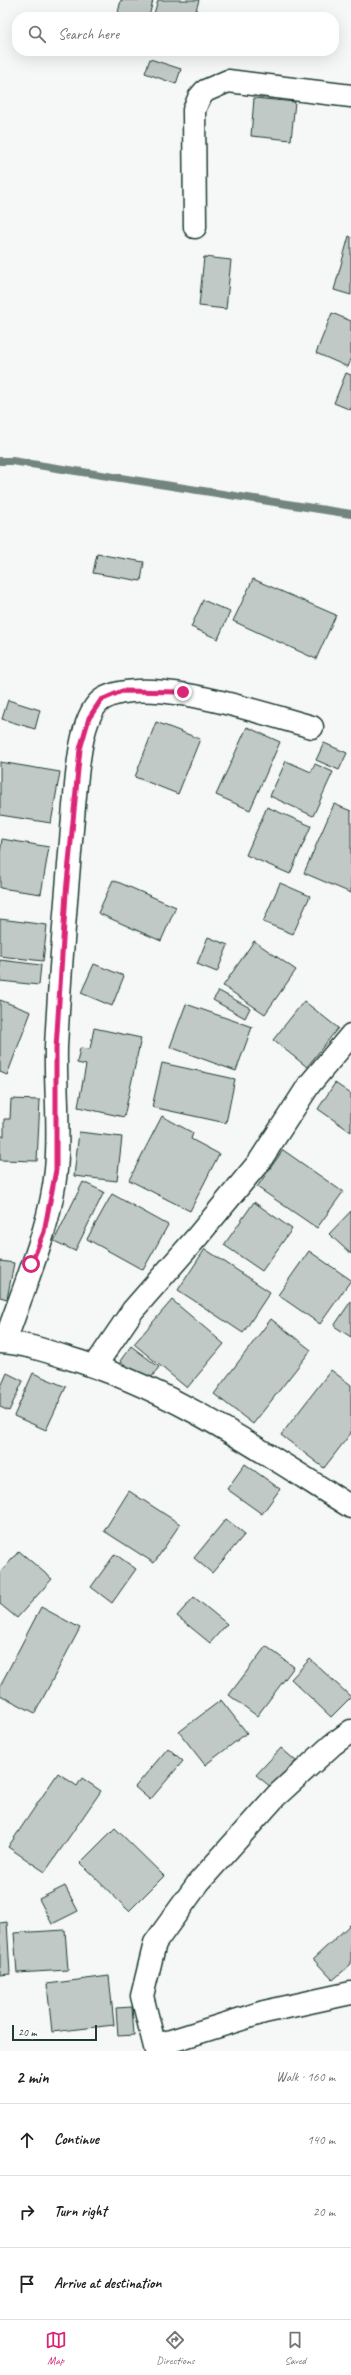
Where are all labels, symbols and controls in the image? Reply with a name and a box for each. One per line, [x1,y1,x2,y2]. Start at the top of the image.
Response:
search box [12,12,339,56]
icon: search [26,23,48,45]
text: Search here [58,25,119,44]
route end [174,683,192,701]
route start [22,1255,40,1273]
scale bar [12,2023,97,2042]
text: 20 m [18,2025,37,2039]
text: 2 min [16,2067,49,2088]
text: Walk · 160 m [276,2069,335,2085]
icon: ahead [16,2129,38,2151]
text: Continue [54,2130,99,2149]
text: 140 m [307,2132,335,2148]
icon: right [16,2201,38,2223]
text: Turn right [54,2202,107,2221]
text: 20 m [313,2204,335,2220]
icon: arrive [16,2273,38,2295]
text: Arrive at destination [54,2274,161,2293]
tab: Map [45,2329,67,2367]
tab: Directions [156,2329,195,2367]
tab: Saved [284,2329,306,2367]

